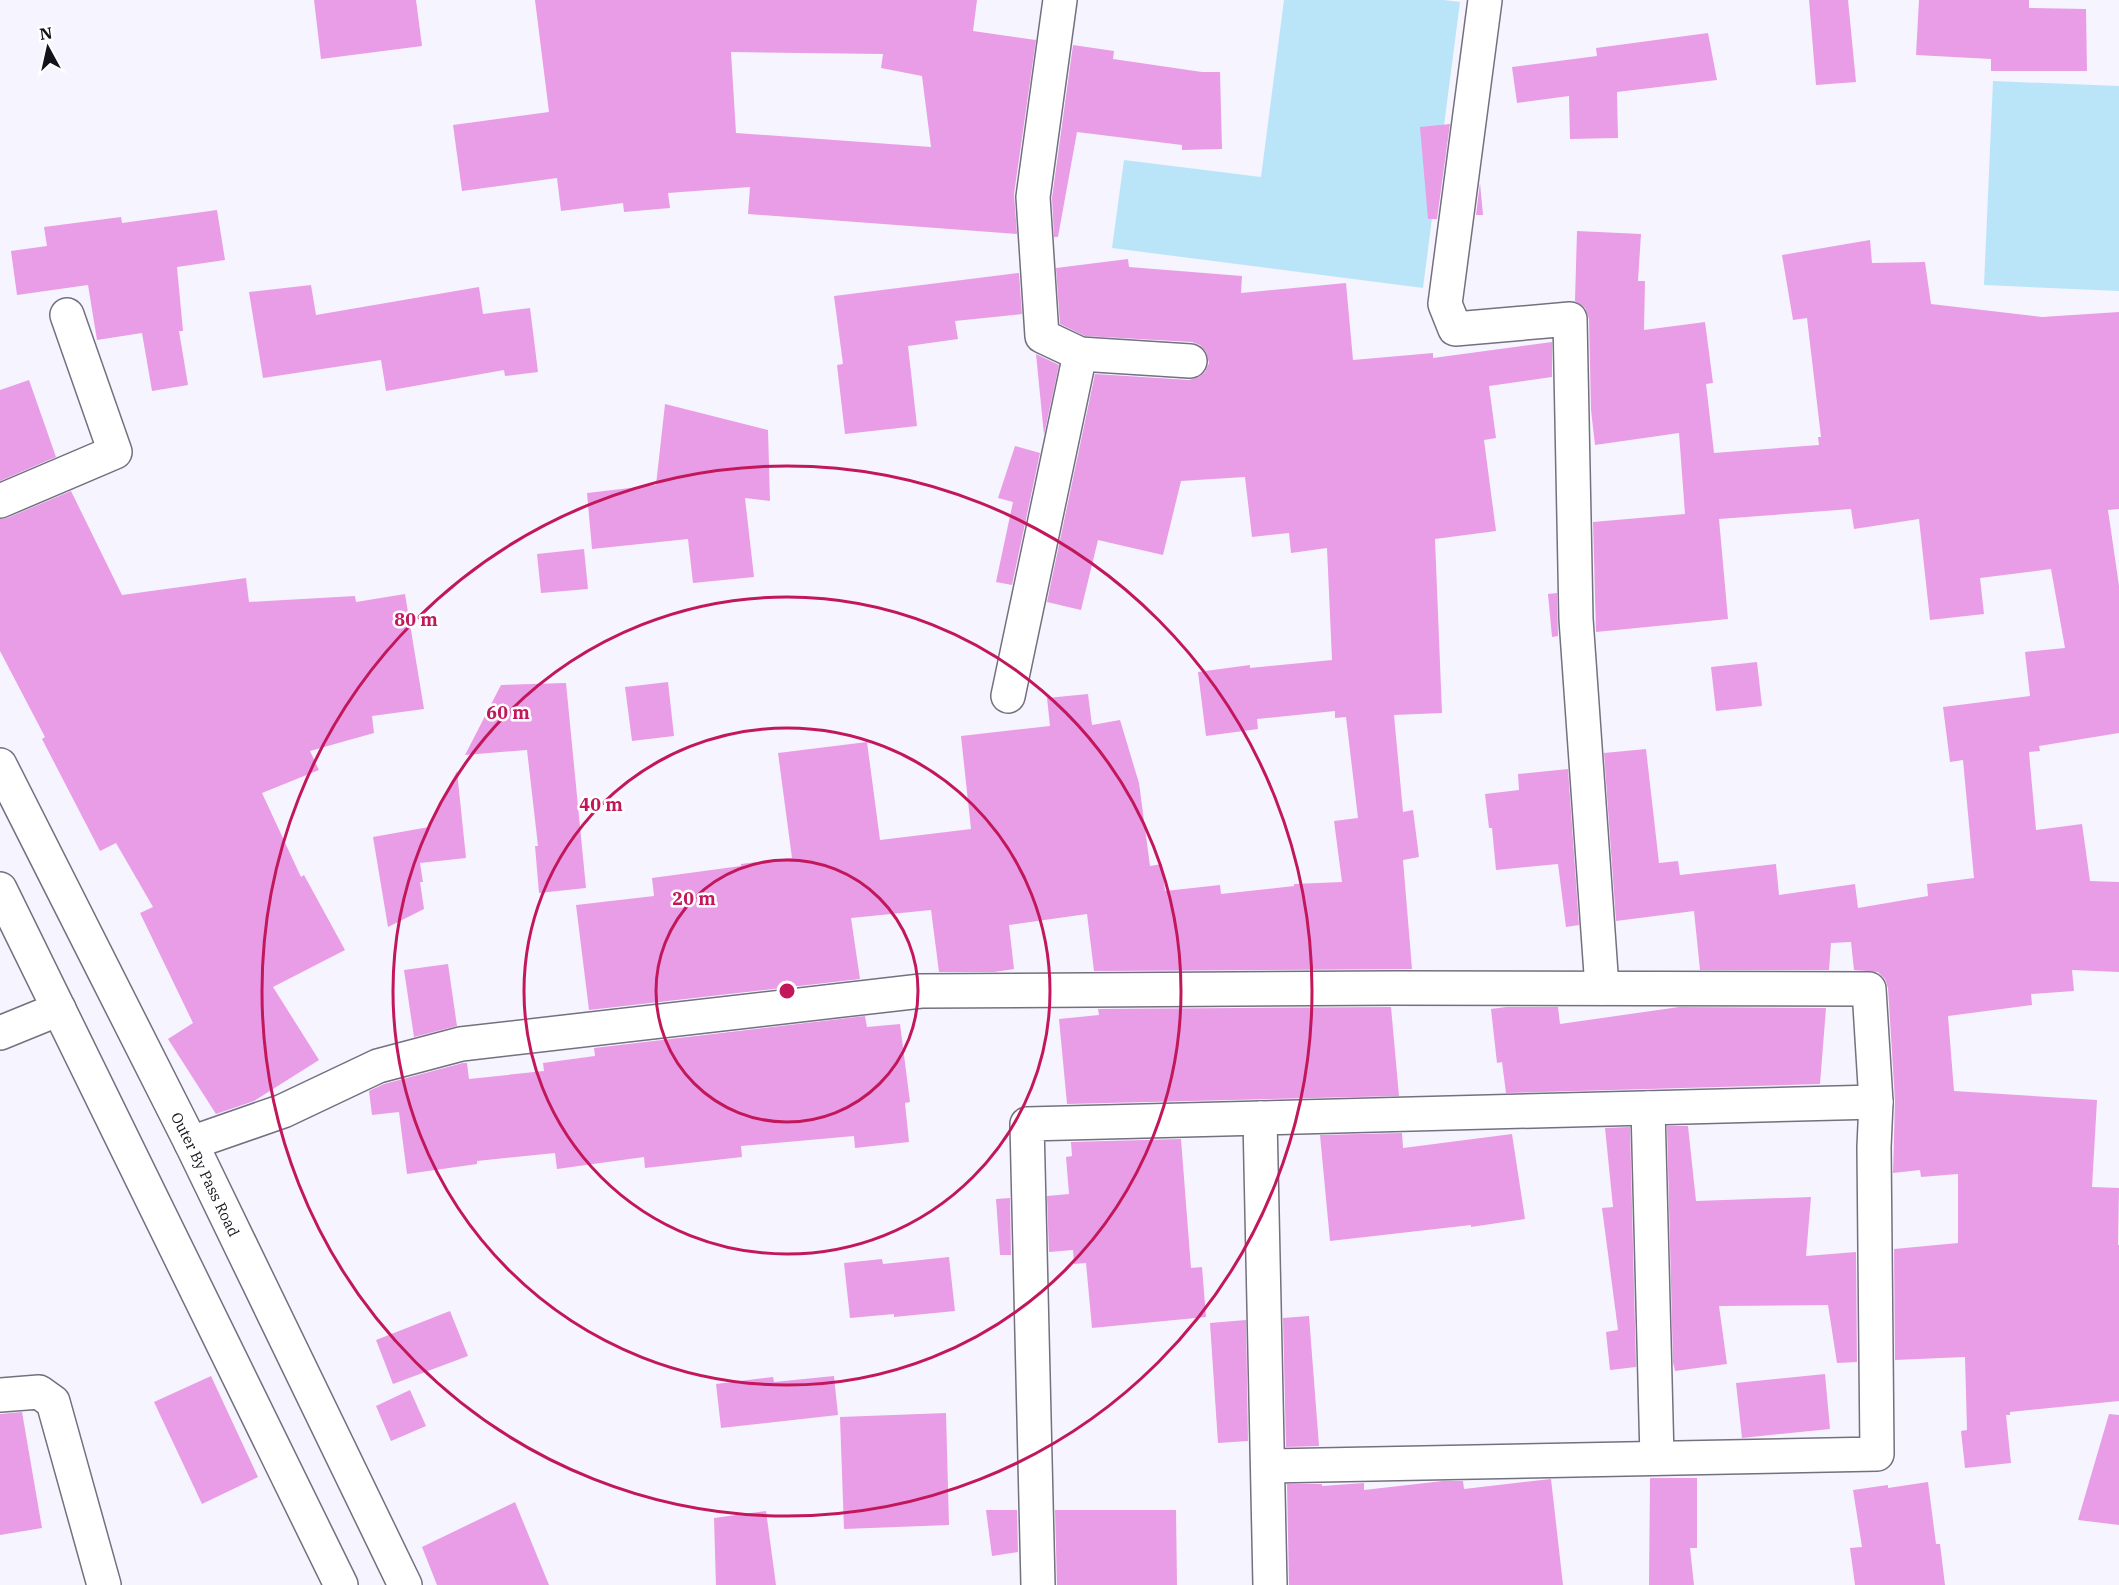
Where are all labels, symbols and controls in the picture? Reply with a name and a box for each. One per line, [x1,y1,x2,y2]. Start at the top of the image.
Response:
north arrow [18,18,78,78]
text: N [38,22,54,44]
text: 80 m [394,608,438,631]
text: 60 m [486,701,530,724]
text: 40 m [579,793,623,816]
text: 20 m [672,887,716,910]
centre of rings [777,981,797,1001]
street label: Outer By Pass Road [167,1109,244,1239]

